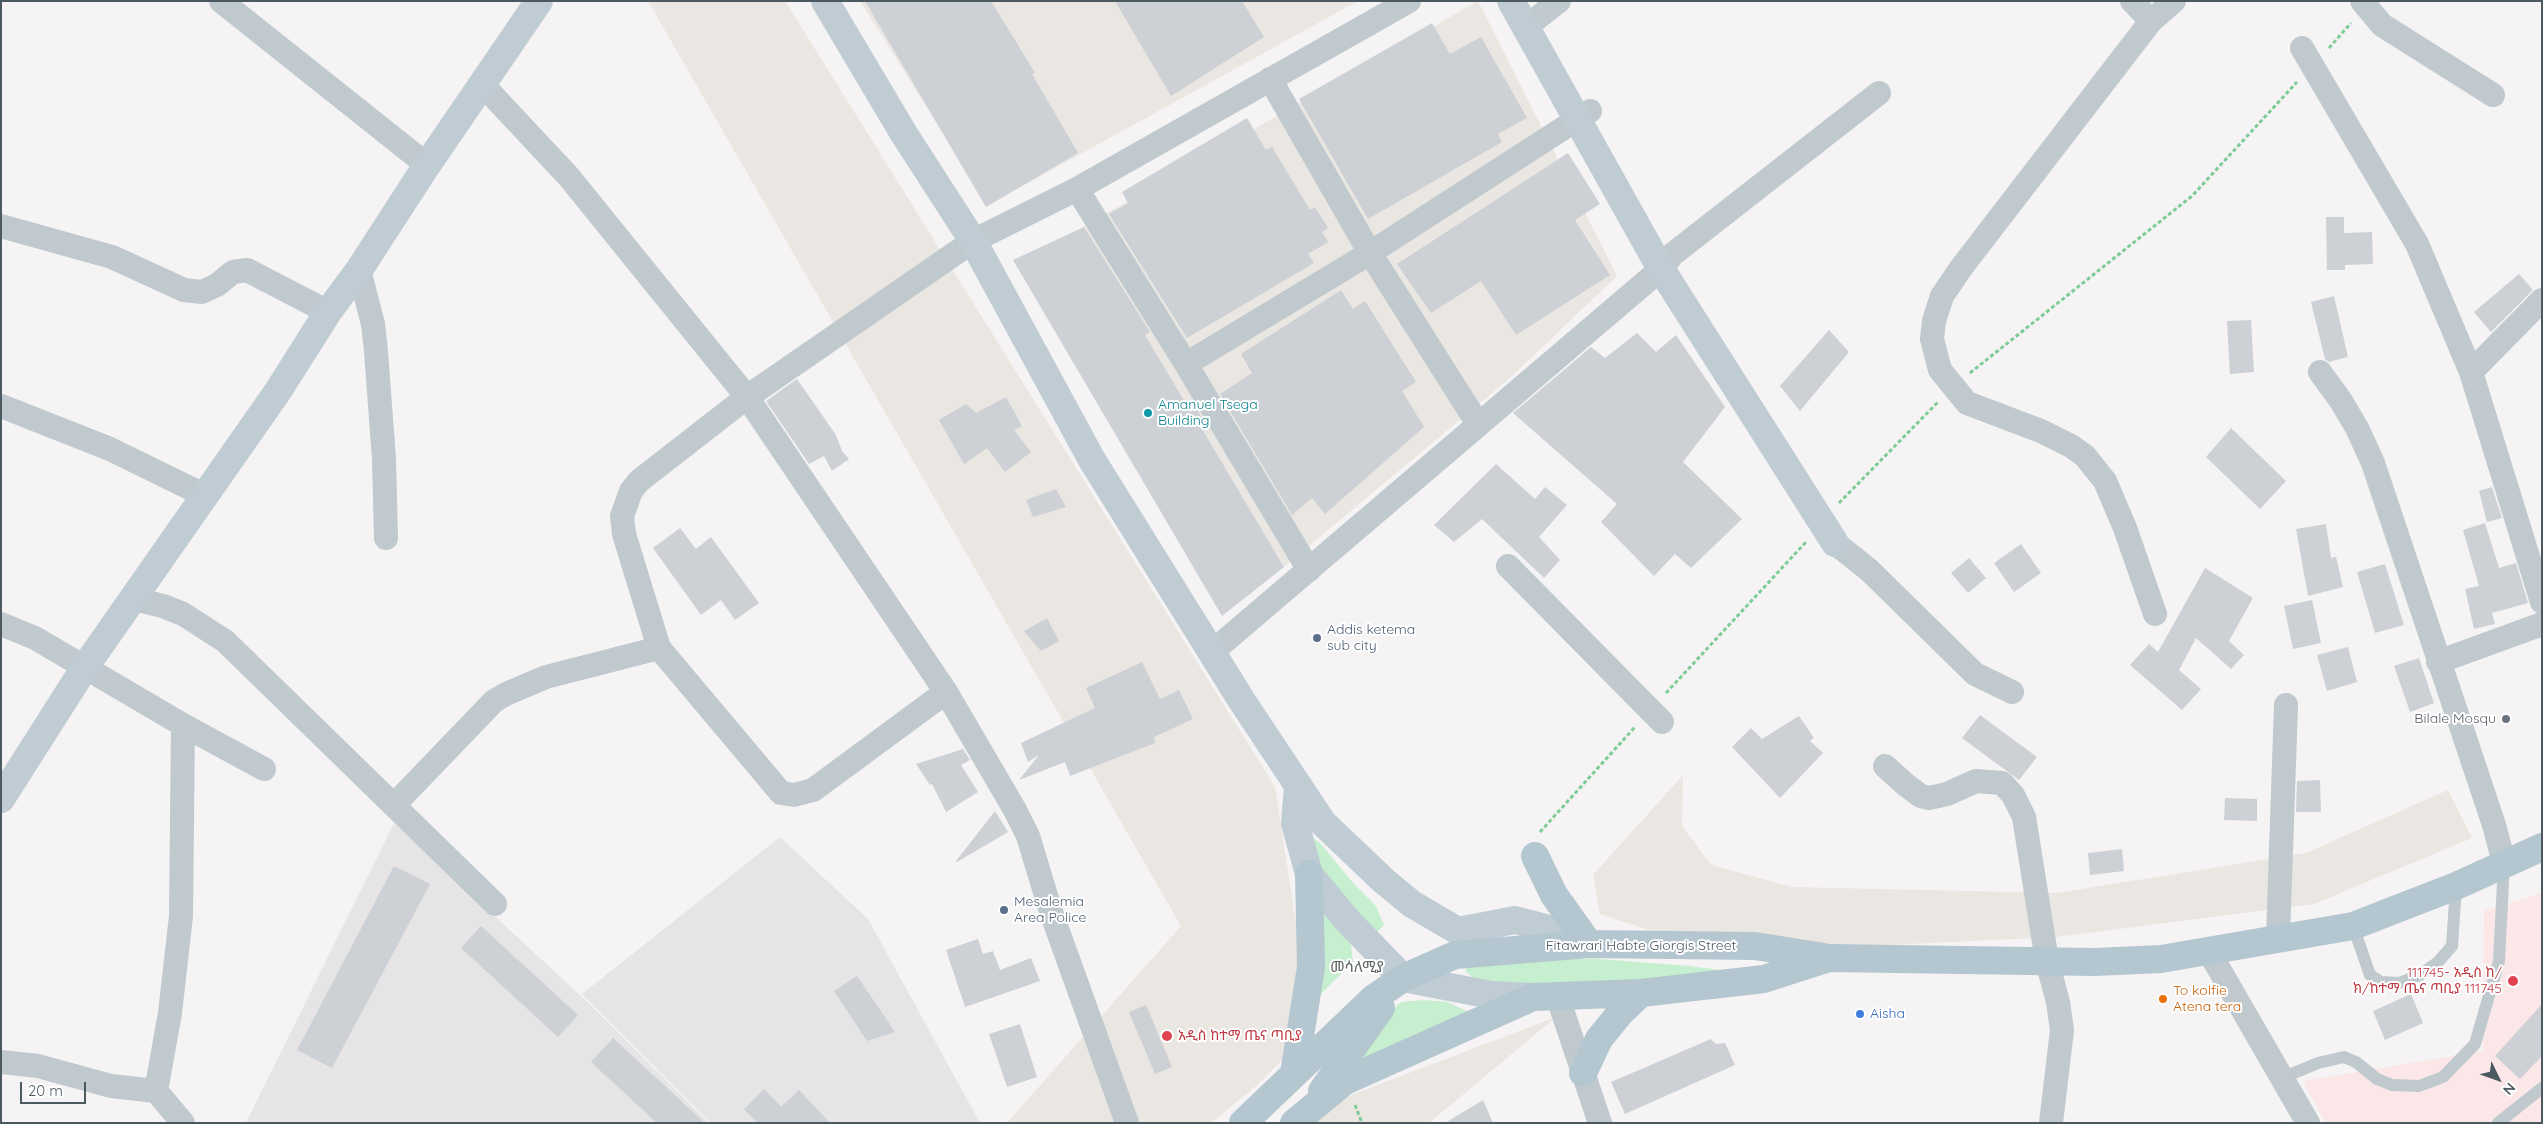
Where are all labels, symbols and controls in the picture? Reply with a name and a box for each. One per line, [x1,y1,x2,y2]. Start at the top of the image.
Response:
place label: Amanuel Tsega Building [1158,397,1258,430]
marker: Amanuel Tsega Building [1142,407,1154,419]
place label: Addis ketema sub city [1327,622,1415,654]
marker: Addis ketema sub city [1311,632,1323,644]
place label: Bilale Mosqu [2414,711,2496,727]
marker: Bilale Mosqu [2500,713,2512,725]
place label: Mesalemia Area Police [1014,894,1086,926]
marker: Mesalemia Area Police [998,904,1010,916]
street label: Fitawrari Habte Giorgis Street [1546,938,1736,954]
district label: መሳለሚያ [1330,958,1384,976]
place label: 111745- አዲስ ከ/ ክ/ከተማ ጤና ጣቢያ 111745 [2353,965,2502,998]
marker: 111745- አዲስ ከ/ ክ/ከተማ ጤና ጣቢያ 111745 [2506,974,2520,988]
place label: To kolfie Atena tera [2173,983,2241,1016]
marker: To kolfie Atena tera [2157,993,2169,1005]
place label: Aisha [1870,1006,1905,1022]
marker: Aisha [1854,1008,1866,1020]
place label: አዲስ ከተማ ጤና ጣቢያ [1178,1028,1302,1044]
marker: አዲስ ከተማ ጤና ጣቢያ [1160,1029,1174,1043]
north arrow [2473,1054,2523,1104]
scale bar [22,1072,89,1104]
text: N [2499,1079,2519,1099]
text: 20 m [28,1081,63,1100]

